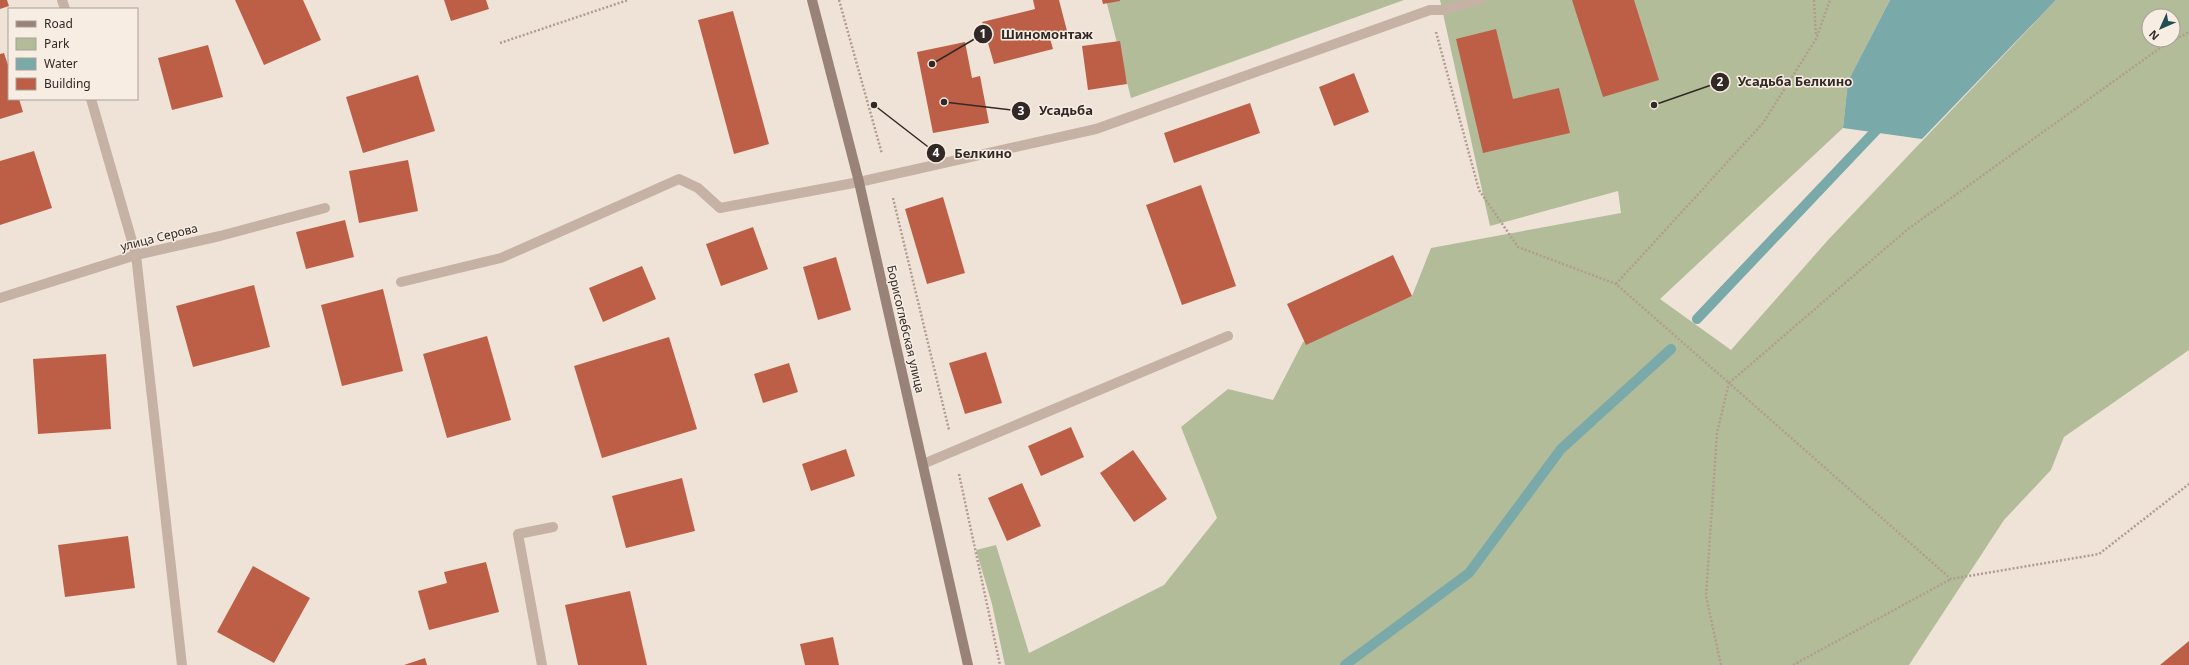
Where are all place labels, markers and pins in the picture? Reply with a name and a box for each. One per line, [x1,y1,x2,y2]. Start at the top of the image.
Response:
callout: Шиномонтаж [973,22,1101,47]
callout: Усадьба Белкино [1710,69,1861,94]
callout: Усадьба [1011,98,1101,123]
callout: Белкино [926,140,1019,165]

